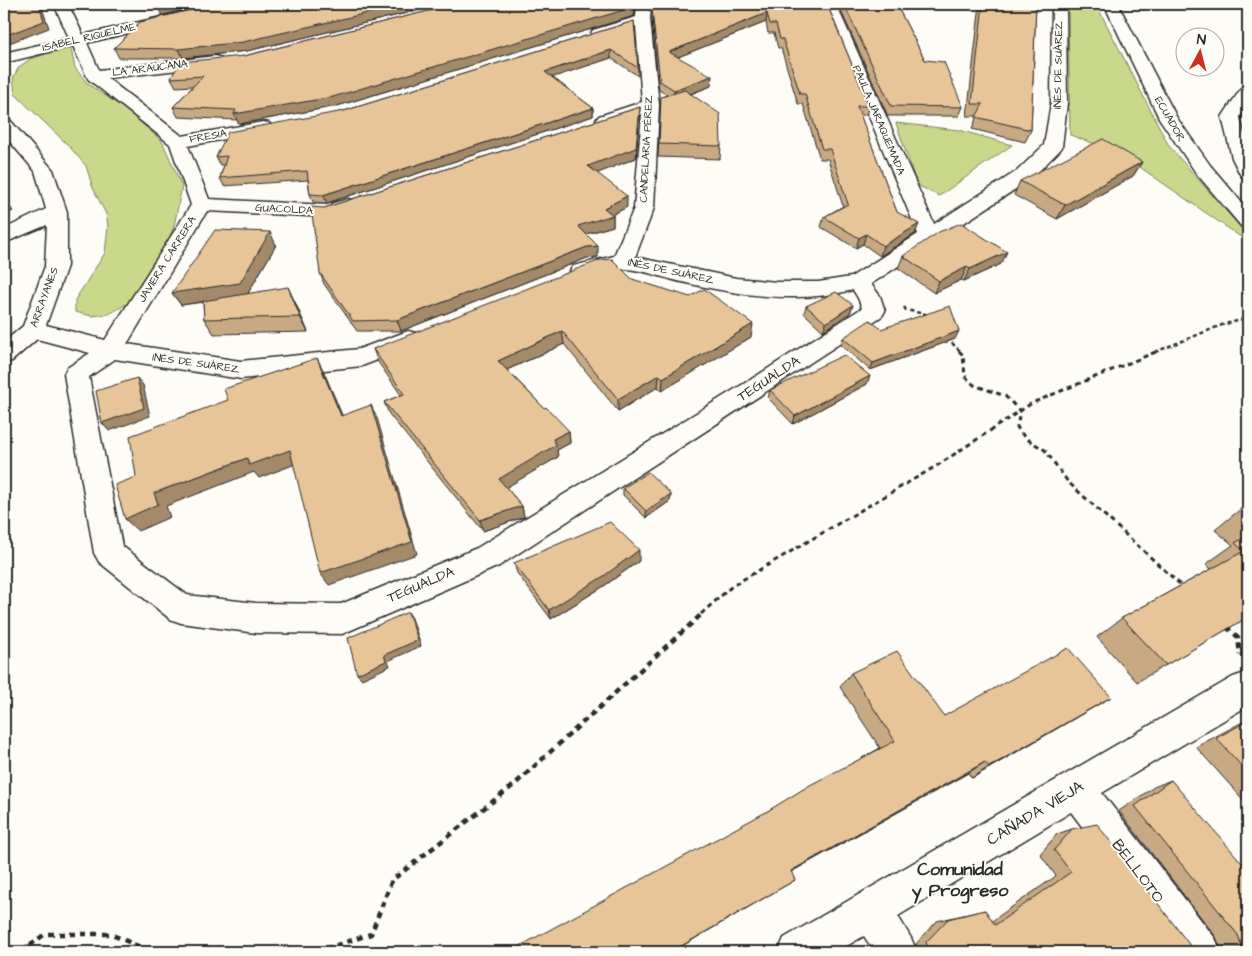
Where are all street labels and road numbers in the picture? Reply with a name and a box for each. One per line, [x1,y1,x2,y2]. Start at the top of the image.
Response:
street label: ISABEL RIQUELME [41,19,138,55]
street label: INÉS DE SUÁREZ [1050,21,1066,109]
street label: LA ARAUCANA [111,56,189,80]
street label: PAULA JARAQUEMADA [849,63,909,177]
street label: ECUADOR [1151,94,1189,144]
street label: CANDELARIA PÉREZ [636,95,656,203]
street label: FRESIA [188,125,228,147]
street label: GUACOLDA [255,200,313,218]
street label: JAVIERA CARRERA [134,213,200,305]
street label: INÉS DE SUÁREZ [626,255,716,288]
street label: ARRAYANES [26,265,62,329]
street label: INÉS DE SUÁREZ [151,349,241,377]
street label: TEGUALDA [734,351,804,407]
street label: TEGUALDA [384,562,458,608]
street label: CAÑADA VIEJA [982,775,1088,851]
street label: BELLOTO [1107,835,1169,908]

